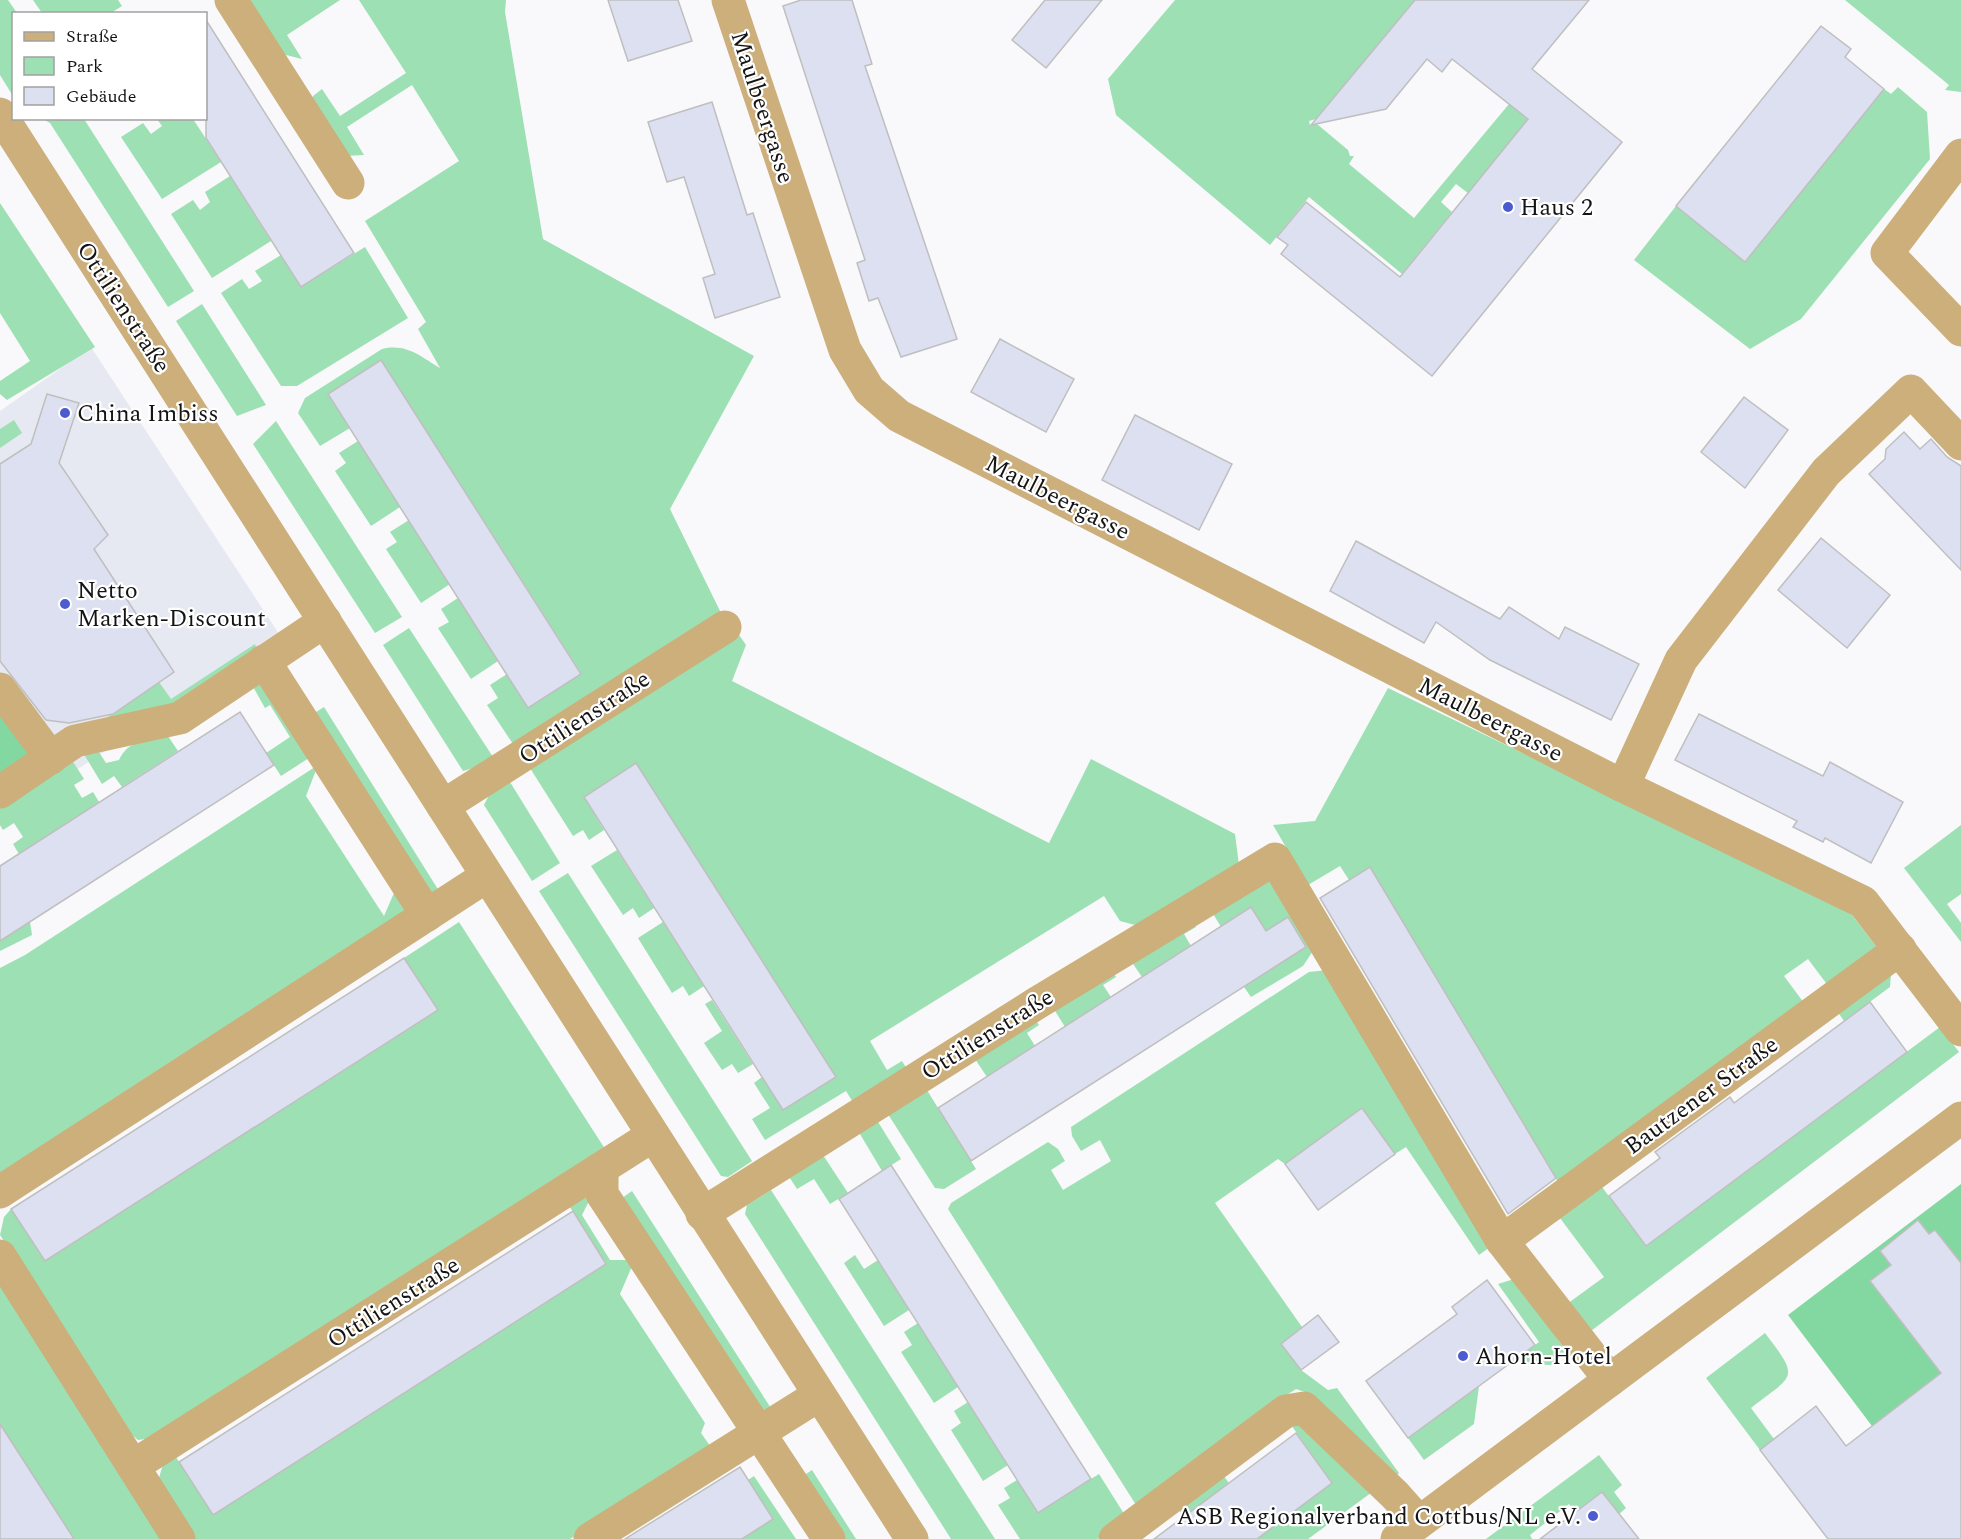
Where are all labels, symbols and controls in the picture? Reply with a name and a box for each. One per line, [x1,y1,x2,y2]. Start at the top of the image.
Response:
legend [12,12,207,120]
text: Straße [66,23,118,50]
street label: Maulbeergasse [720,26,804,188]
text: Park [66,53,103,80]
text: Gebäude [66,83,136,110]
place label: Haus 2 [1520,190,1593,226]
marker: Haus 2 [1501,200,1515,214]
street label: Ottilienstraße [67,235,179,380]
place label: China Imbiss [77,396,219,432]
marker: China Imbiss [58,406,72,420]
street label: Maulbeergasse [979,446,1136,550]
place label: Netto Marken-Discount [77,573,266,637]
marker: Netto Marken-Discount [58,597,72,611]
street label: Ottilienstraße [512,662,657,774]
street label: Maulbeergasse [1412,668,1569,772]
street label: Ottilienstraße [914,980,1061,1090]
street label: Bautzener Straße [1617,1028,1786,1164]
street label: Ottilienstraße [320,1248,467,1358]
place label: Ahorn-Hotel [1475,1339,1612,1375]
marker: Ahorn-Hotel [1456,1349,1470,1363]
place label: ASB Regionalverband Cottbus/NL e.V. [1176,1499,1581,1535]
marker: ASB Regionalverband Cottbus/NL e.V. [1586,1509,1600,1523]

